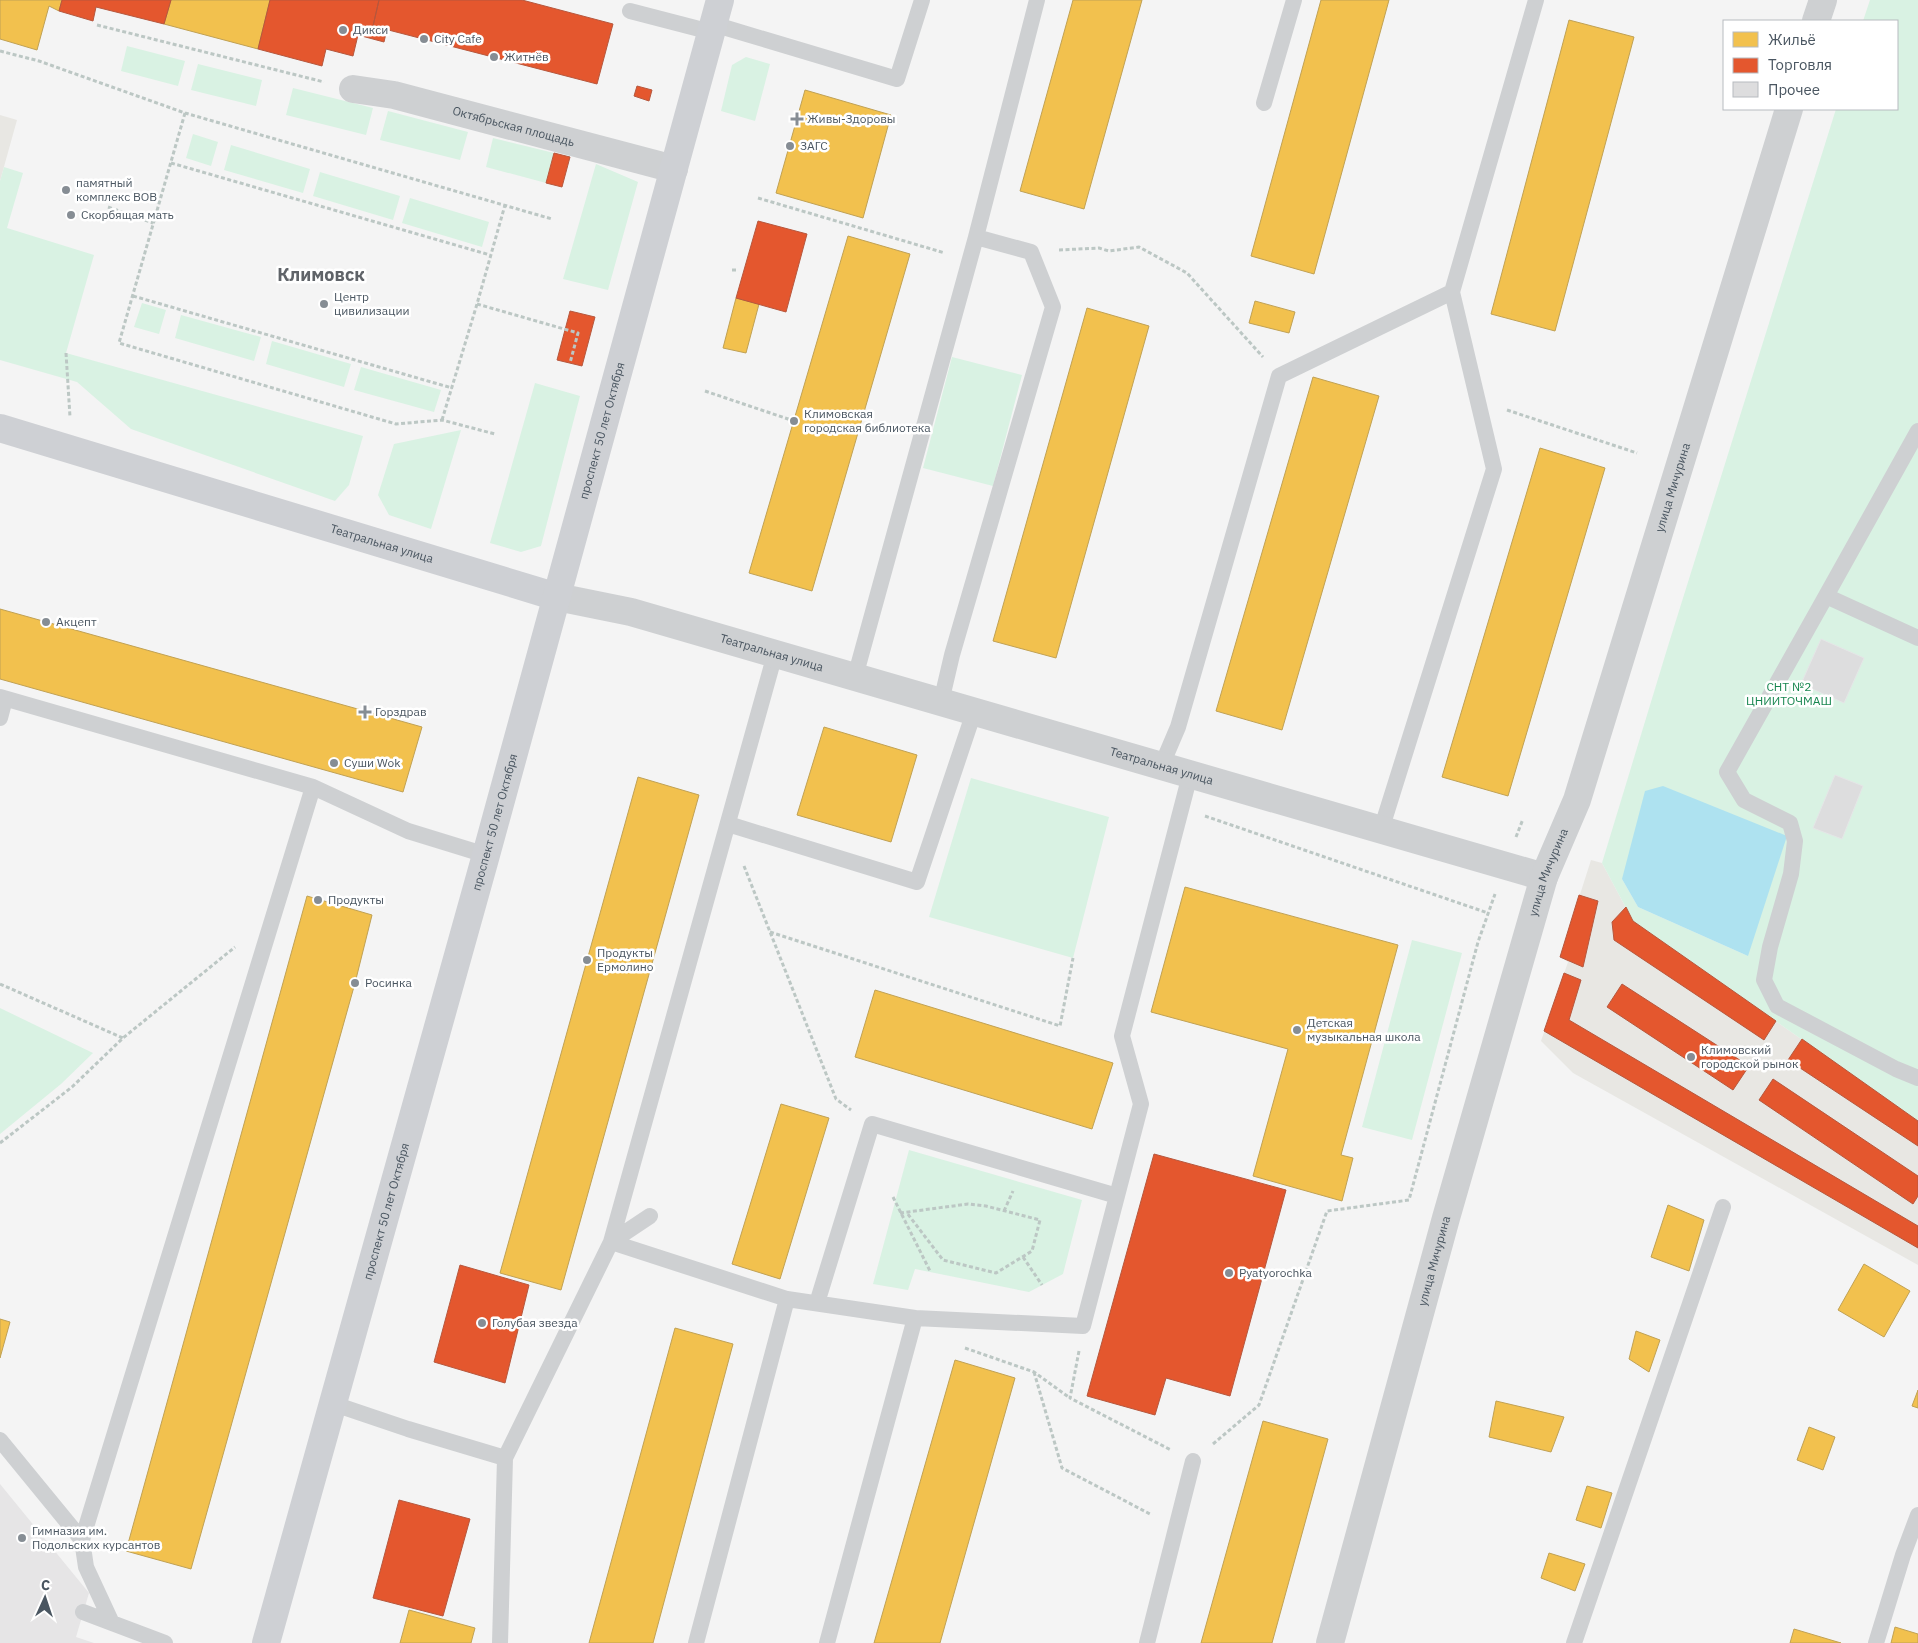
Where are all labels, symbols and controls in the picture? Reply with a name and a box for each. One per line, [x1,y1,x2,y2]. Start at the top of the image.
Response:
legend [1723,20,1898,110]
place label: Дикси [353,22,388,37]
marker: Дикси [337,24,349,36]
text: Жильё [1768,30,1816,49]
place label: City Cafe [434,31,482,46]
marker: City Cafe [418,33,430,45]
place label: Житнёв [504,49,549,64]
marker: Житнёв [488,51,500,63]
text: Торговля [1768,55,1832,74]
text: Прочее [1768,80,1820,99]
street label: Октябрьская площадь [451,103,576,149]
place label: Живы-Здоровы [807,111,896,126]
marker: Живы-Здоровы [791,113,803,125]
place label: ЗАГС [800,138,828,153]
marker: ЗАГС [784,140,796,152]
place label: памятный комплекс ВОВ [76,175,157,204]
marker: памятный комплекс ВОВ [60,184,72,196]
place label: Скорбящая мать [81,207,174,222]
marker: Скорбящая мать [65,209,77,221]
district label: Климовск [277,263,365,286]
place label: Центр цивилизации [334,289,410,318]
marker: Центр цивилизации [318,298,330,310]
street label: проспект 50 лет Октября [576,360,628,501]
place label: Климовская городская библиотека [804,406,931,435]
marker: Климовская городская библиотека [788,415,800,427]
street label: улица Мичурина [1652,440,1693,534]
street label: Театральная улица [329,521,436,566]
place label: Акцепт [56,614,97,629]
marker: Акцепт [40,616,52,628]
street label: Театральная улица [718,630,826,675]
park label: СНТ №2 ЦНИИТОЧМАШ [1746,679,1832,708]
place label: Горздрав [375,704,427,719]
marker: Горздрав [359,706,371,718]
street label: Театральная улица [1108,743,1216,788]
street label: проспект 50 лет Октября [468,752,520,892]
place label: Суши Wok [344,755,401,770]
marker: Суши Wok [328,757,340,769]
street label: улица Мичурина [1525,825,1571,918]
place label: Продукты [328,892,384,907]
marker: Продукты [312,894,324,906]
place label: Продукты Ермолино [597,945,654,974]
marker: Продукты Ермолино [581,954,593,966]
place label: Росинка [365,975,412,990]
marker: Росинка [349,977,361,989]
place label: Детская музыкальная школа [1307,1015,1421,1044]
marker: Детская музыкальная школа [1291,1024,1303,1036]
place label: Климовский городской рынок [1701,1042,1799,1071]
marker: Климовский городской рынок [1685,1051,1697,1063]
street label: проспект 50 лет Октября [360,1141,412,1282]
street label: улица Мичурина [1414,1213,1453,1308]
place label: Pyatyorochka [1239,1265,1313,1280]
marker: Pyatyorochka [1223,1267,1235,1279]
place label: Голубая звезда [492,1315,578,1330]
marker: Голубая звезда [476,1317,488,1329]
place label: Гимназия им. Подольских курсантов [32,1523,160,1552]
marker: Гимназия им. Подольских курсантов [16,1532,28,1544]
north arrow [20,1573,70,1623]
text: С [41,1576,51,1594]

